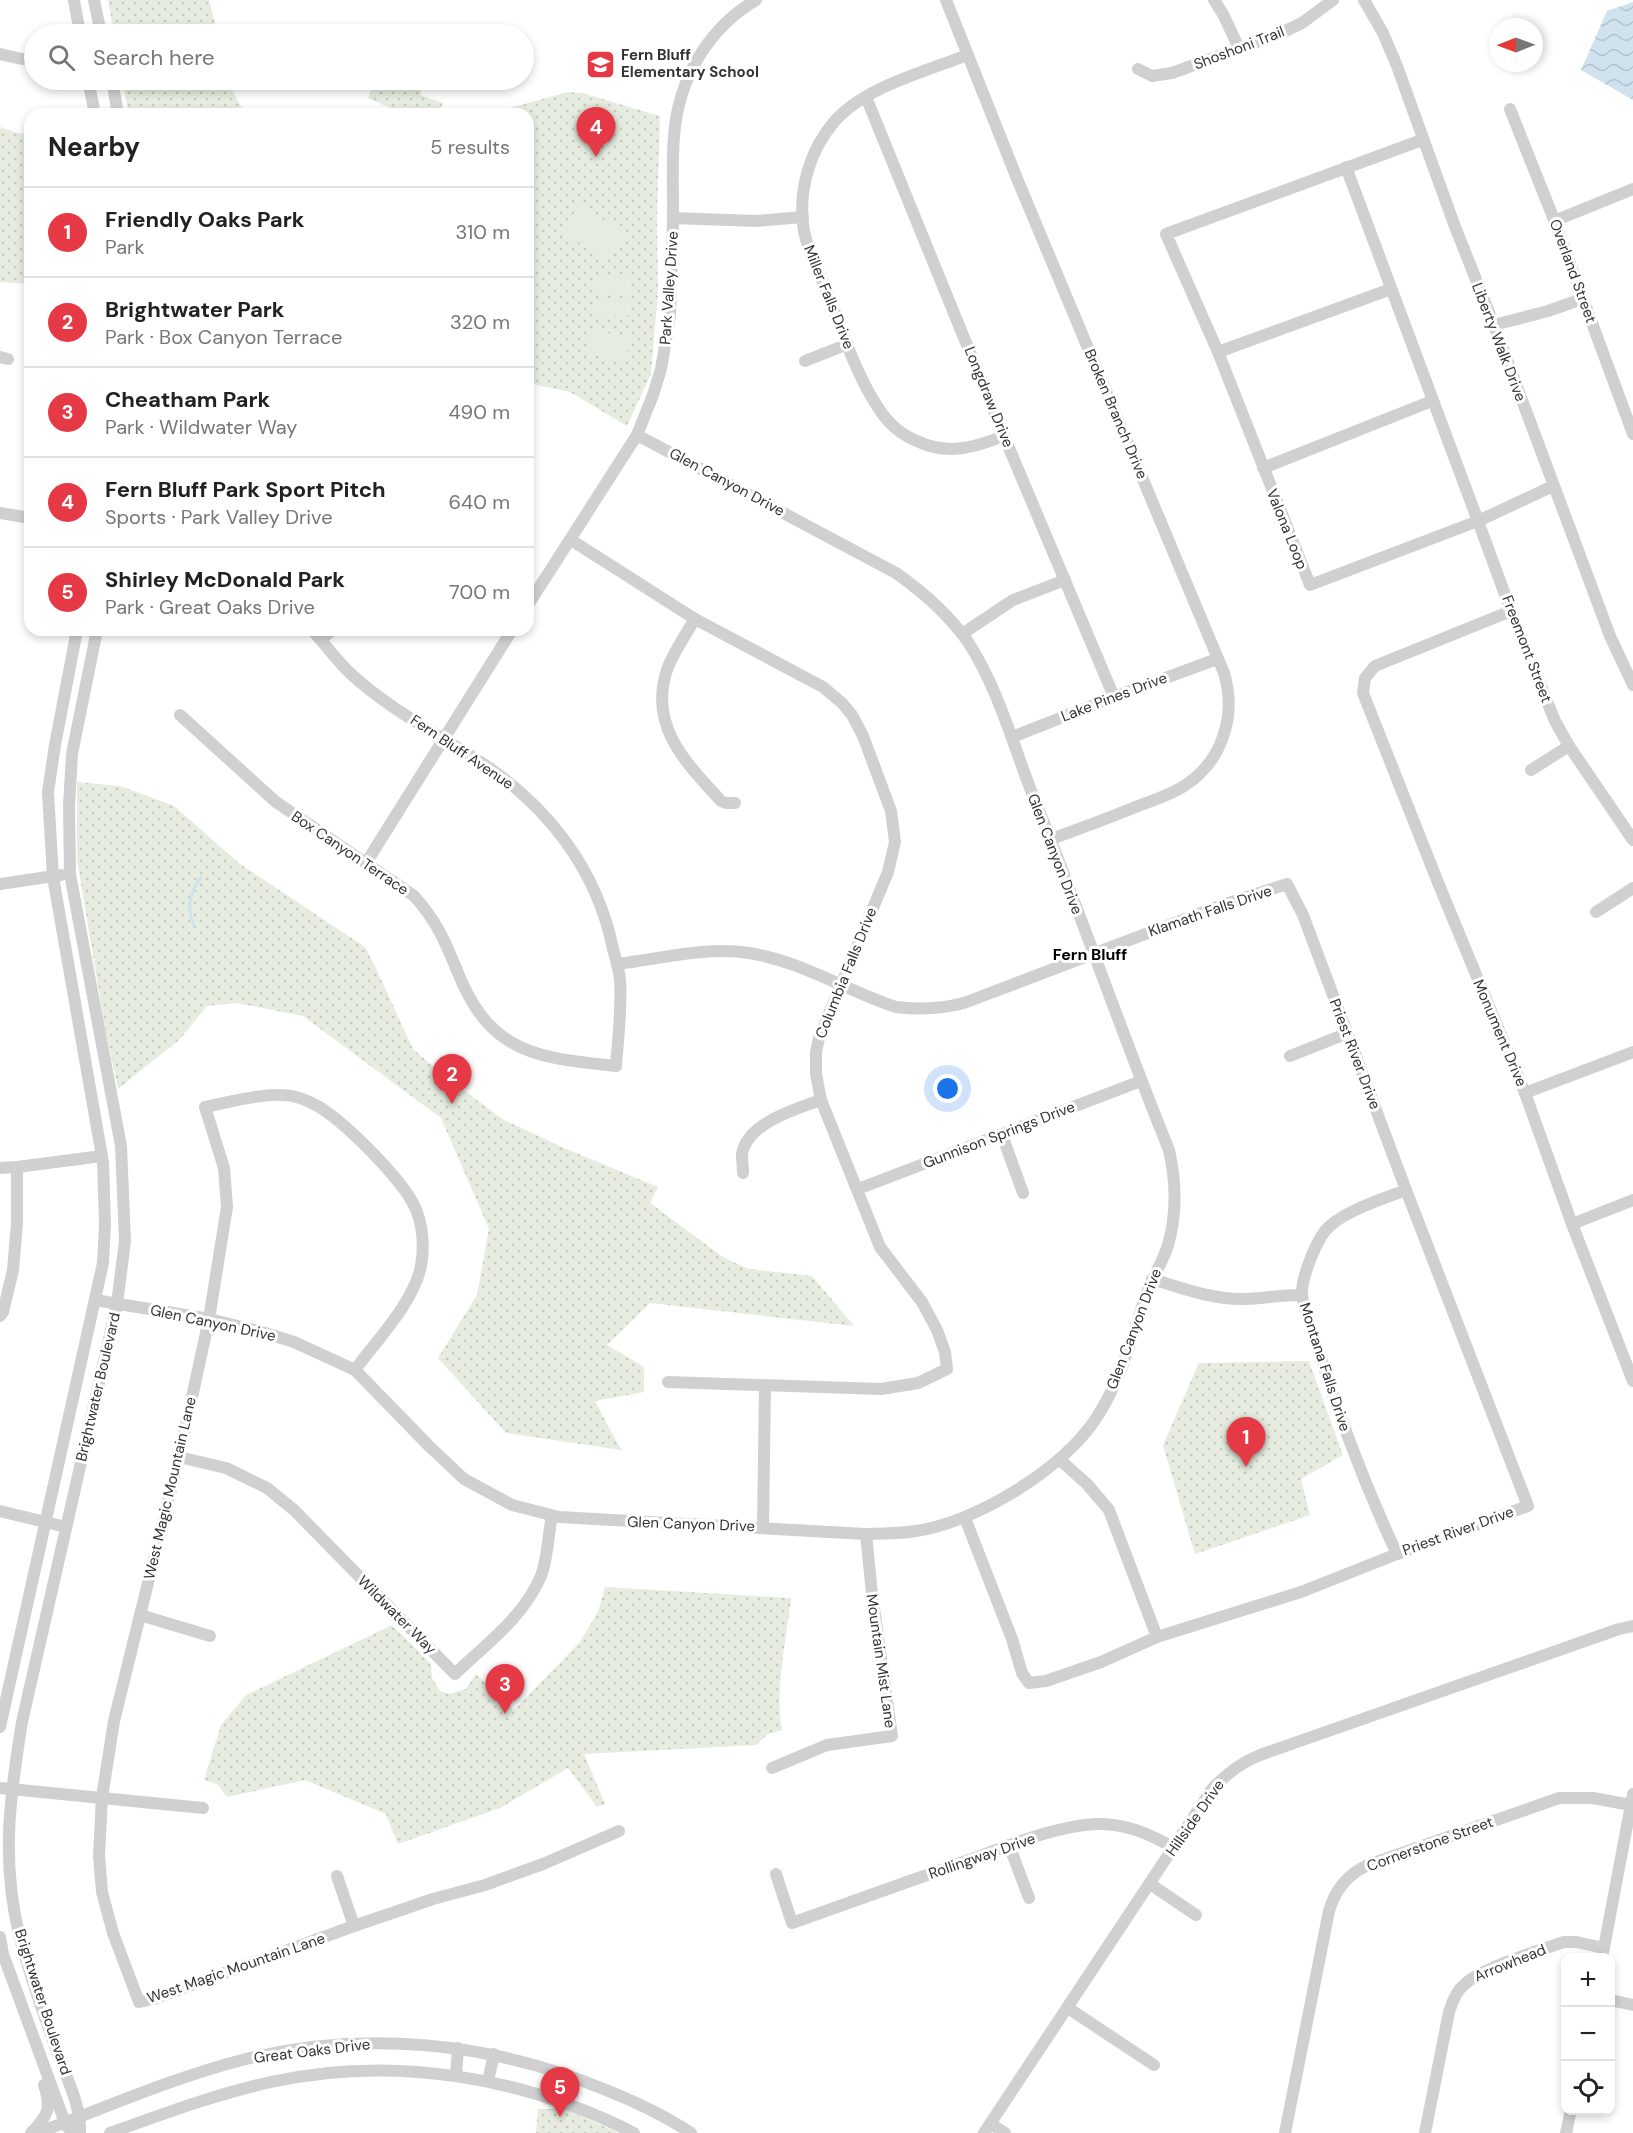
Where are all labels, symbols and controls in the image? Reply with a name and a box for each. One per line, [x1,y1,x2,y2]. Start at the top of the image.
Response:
north arrow [1489,18,1543,72]
street label: Shoshoni Trail [1191,22,1287,74]
search box [24,24,534,90]
icon: search [45,41,78,74]
text: Search here [93,43,214,72]
place label: Fern Bluff Elementary School [621,45,759,82]
school or university icon: Fern Bluff Elementary School [584,48,616,80]
pin: 4 [576,108,616,157]
text: Nearby [48,130,140,164]
text: 5 results [430,134,510,160]
text: Friendly Oaks Park [105,205,304,234]
street label: Overland Street [1545,216,1601,326]
text: 1 [64,219,71,245]
text: 310 m [455,219,510,245]
street label: Park Valley Drive [655,231,683,345]
text: Park [105,234,145,260]
street label: Miller Falls Drive [799,242,859,352]
street label: Liberty Walk Drive [1467,280,1531,404]
text: Brightwater Park [105,295,285,324]
text: 2 [62,309,73,335]
text: 320 m [450,309,510,335]
text: Park · Box Canyon Terrace [105,324,342,350]
street label: Longdraw Drive [960,344,1018,450]
street label: Broken Branch Drive [1080,346,1152,482]
text: Cheatham Park [105,385,270,414]
text: 3 [61,399,74,425]
text: 490 m [448,399,510,425]
text: Park · Wildwater Way [105,414,297,440]
street label: Glen Canyon Drive [666,443,788,521]
text: Fern Bluff Park Sport Pitch [105,475,386,504]
street label: Valona Loop [1262,486,1312,572]
text: 4 [61,489,74,515]
text: 640 m [448,489,510,515]
text: Sports · Park Valley Drive [105,504,333,530]
text: Shirley McDonald Park [105,565,345,594]
text: 5 [61,579,74,605]
text: 700 m [449,579,510,605]
street label: Freemont Street [1497,592,1557,706]
text: Park · Great Oaks Drive [105,594,315,620]
street label: Lake Pines Drive [1058,668,1170,726]
street label: Fern Bluff Avenue [406,710,518,794]
street label: Glen Canyon Drive [1023,791,1087,917]
street label: Box Canyon Terrace [287,806,413,900]
street label: Klamath Falls Drive [1146,880,1274,942]
street label: Columbia Falls Drive [811,905,881,1041]
district label: Fern Bluff [1053,944,1127,965]
street label: Monument Drive [1468,976,1532,1090]
street label: Priest River Drive [1325,996,1385,1112]
pin: 2 [432,1054,472,1104]
your location [933,1074,962,1103]
street label: Gunnison Springs Drive [920,1097,1078,1173]
street label: Glen Canyon Drive [1102,1266,1166,1392]
street label: Glen Canyon Drive [148,1300,278,1346]
street label: Montana Falls Drive [1295,1300,1355,1434]
street label: Brightwater Boulevard [71,1311,125,1463]
street label: West Magic Mountain Lane [139,1395,201,1581]
pin: 1 [1226,1418,1266,1467]
street label: Priest River Drive [1400,1502,1516,1560]
street label: Glen Canyon Drive [627,1512,755,1536]
street label: Wildwater Way [353,1571,441,1659]
street label: Mountain Mist Lane [862,1593,900,1729]
pin: 3 [486,1664,524,1714]
street label: Hillside Drive [1161,1776,1229,1860]
street label: Cornerstone Street [1364,1812,1496,1876]
street label: Rollingway Drive [926,1828,1038,1884]
street label: Brightwater Boulevard [10,1926,76,2078]
street label: West Magic Mountain Lane [144,1928,328,2008]
street label: Arrowhead [1471,1940,1549,1986]
map controls [1561,1953,1615,2115]
button: + [1561,1953,1615,2007]
button: − [1561,2007,1615,2061]
street label: Great Oaks Drive [253,2034,371,2068]
button: locate [1561,2061,1615,2115]
pin: 5 [540,2068,580,2117]

